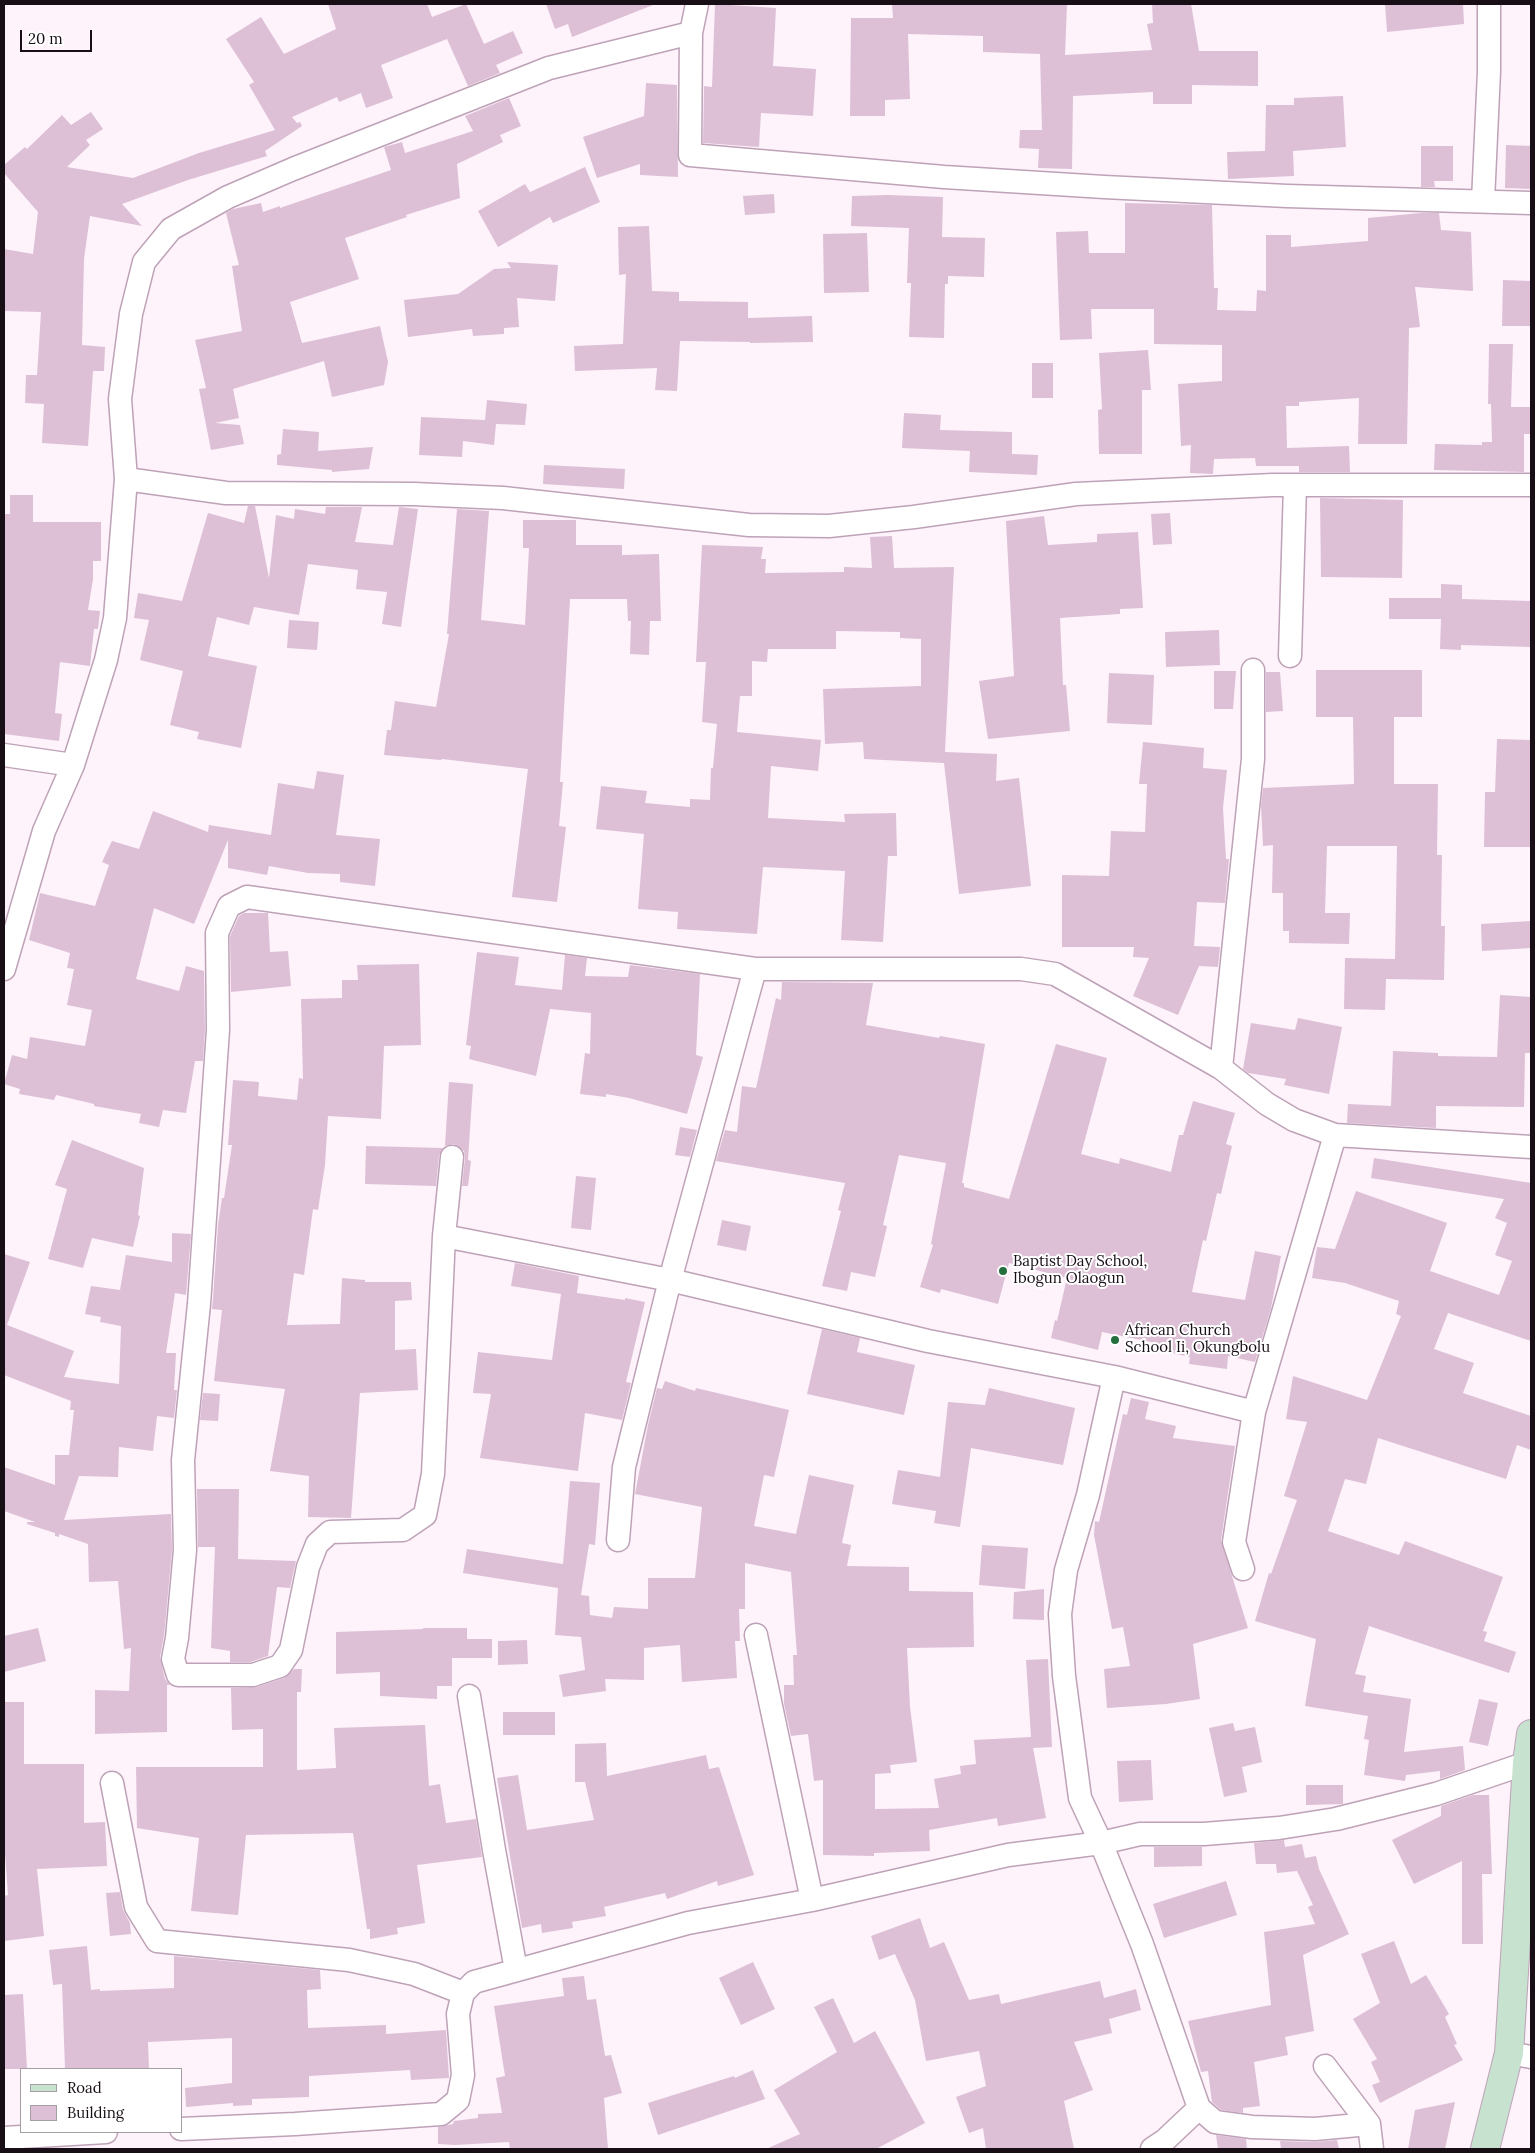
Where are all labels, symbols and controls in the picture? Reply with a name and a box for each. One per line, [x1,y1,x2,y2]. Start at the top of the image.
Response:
scale bar [22,20,95,52]
text: 20 m [28,29,63,48]
place label: Baptist Day School, Ibogun Olaogun [1013,1253,1147,1288]
marker: Baptist Day School, Ibogun Olaogun [997,1265,1009,1277]
place label: African Church School Ii, Okungbolu [1125,1322,1270,1357]
marker: African Church School Ii, Okungbolu [1109,1334,1121,1346]
legend [20,2068,182,2133]
text: Road [67,2078,102,2097]
text: Building [67,2103,124,2122]

